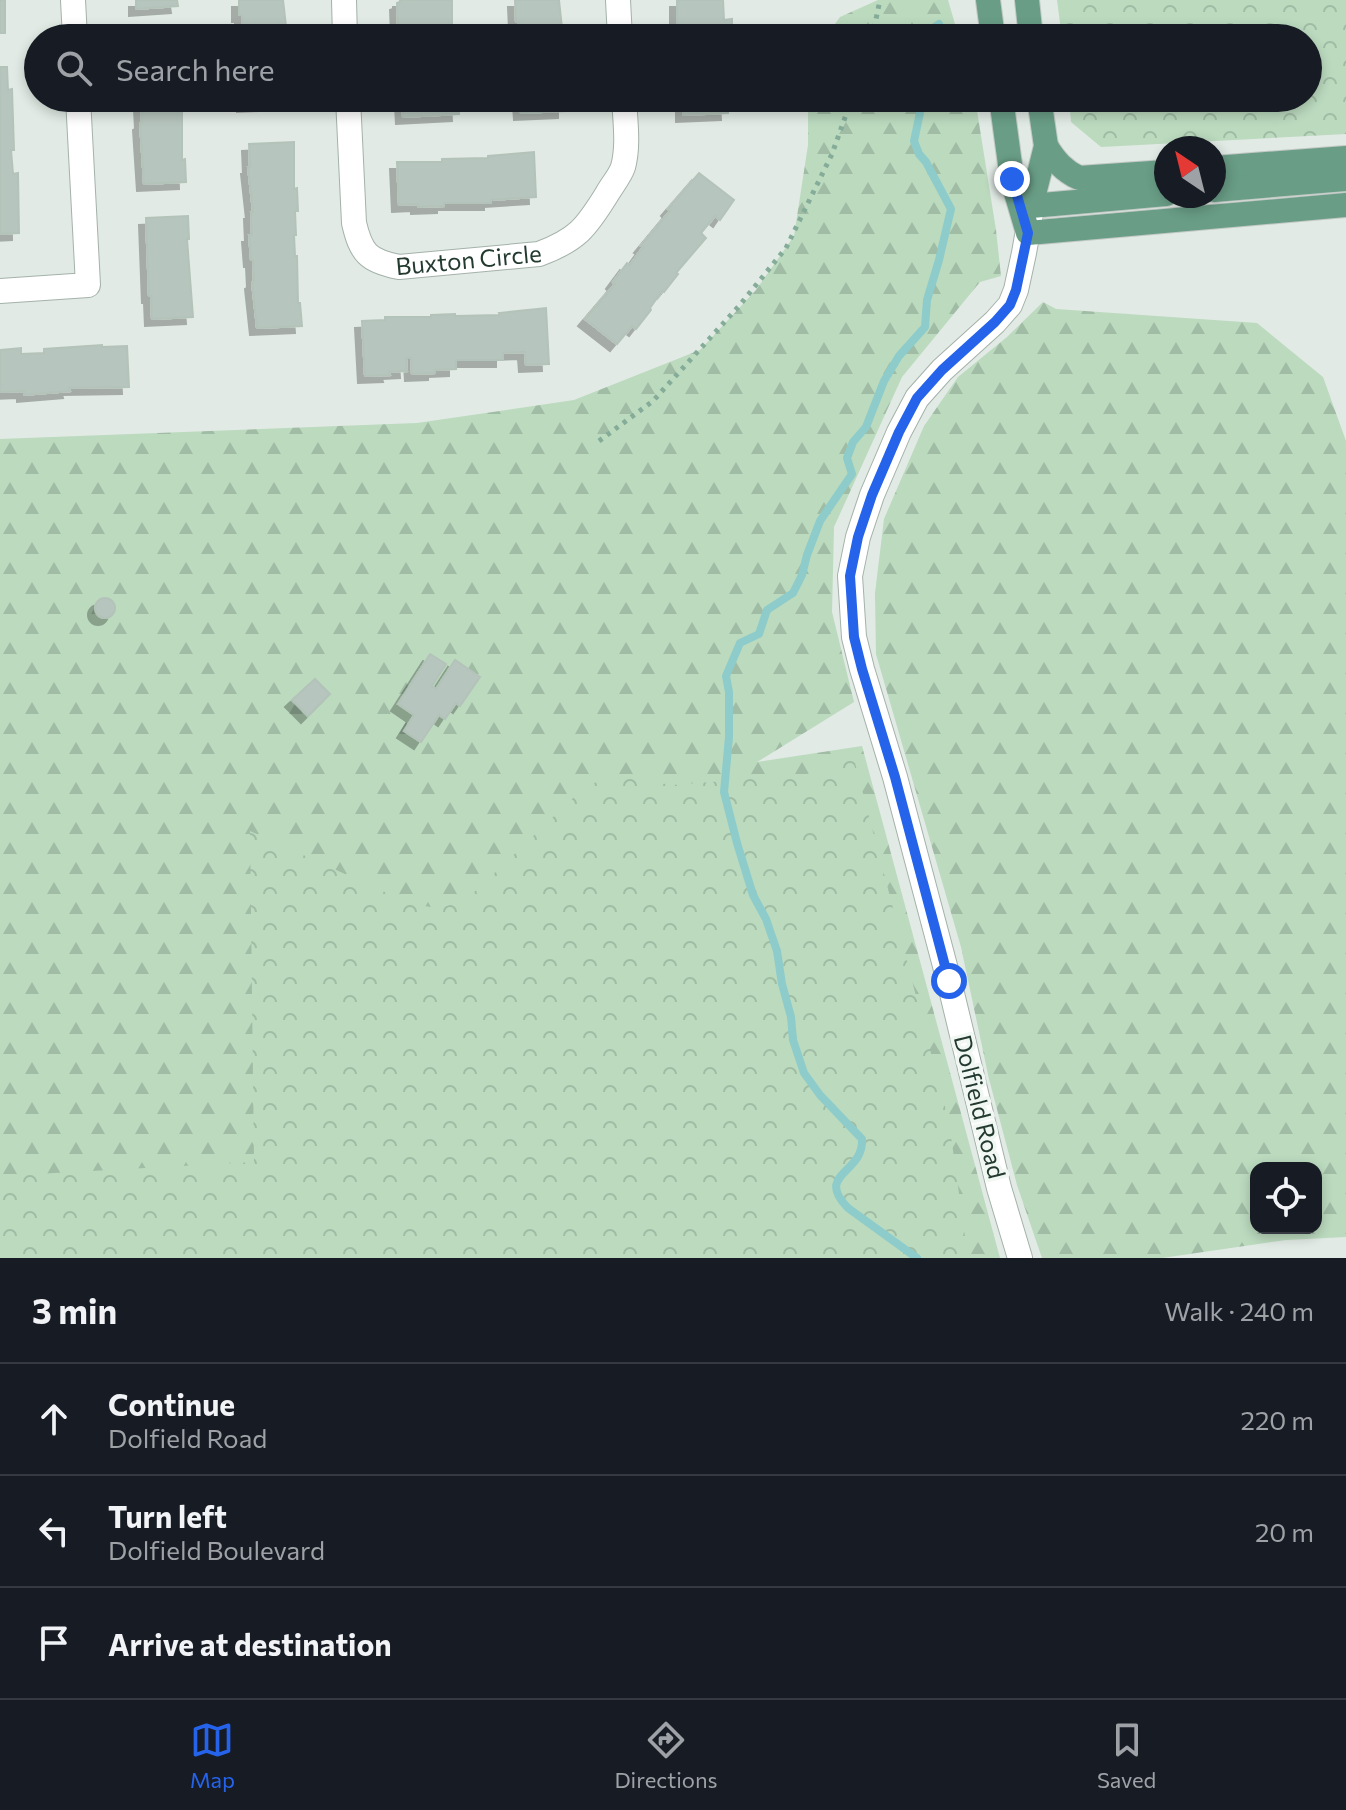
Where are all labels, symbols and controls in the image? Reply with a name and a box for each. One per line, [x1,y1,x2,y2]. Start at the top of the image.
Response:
search box [24,24,1322,112]
icon: search [52,46,96,90]
text: Search here [116,50,275,87]
north arrow [1154,136,1226,208]
route end [994,161,1030,197]
street label: Buxton Circle [394,238,543,280]
route start [931,963,967,999]
street label: Dolfield Road [949,1032,1012,1181]
map controls [1250,1162,1322,1234]
button: locate [1250,1162,1322,1234]
text: 3 min [32,1289,117,1331]
text: Walk · 240 m [1164,1295,1314,1326]
text: Continue [108,1385,235,1422]
icon: ahead [32,1397,76,1441]
text: 220 m [1241,1404,1314,1435]
text: Dolfield Road [108,1422,267,1453]
text: Turn left [108,1497,227,1534]
icon: left [32,1509,76,1553]
text: 20 m [1255,1516,1314,1547]
text: Dolfield Boulevard [108,1534,325,1565]
icon: arrive [32,1621,76,1665]
text: Arrive at destination [108,1625,392,1662]
tab: Map [190,1718,235,1793]
tab: Directions [614,1718,718,1793]
tab: Saved [1097,1718,1156,1793]

